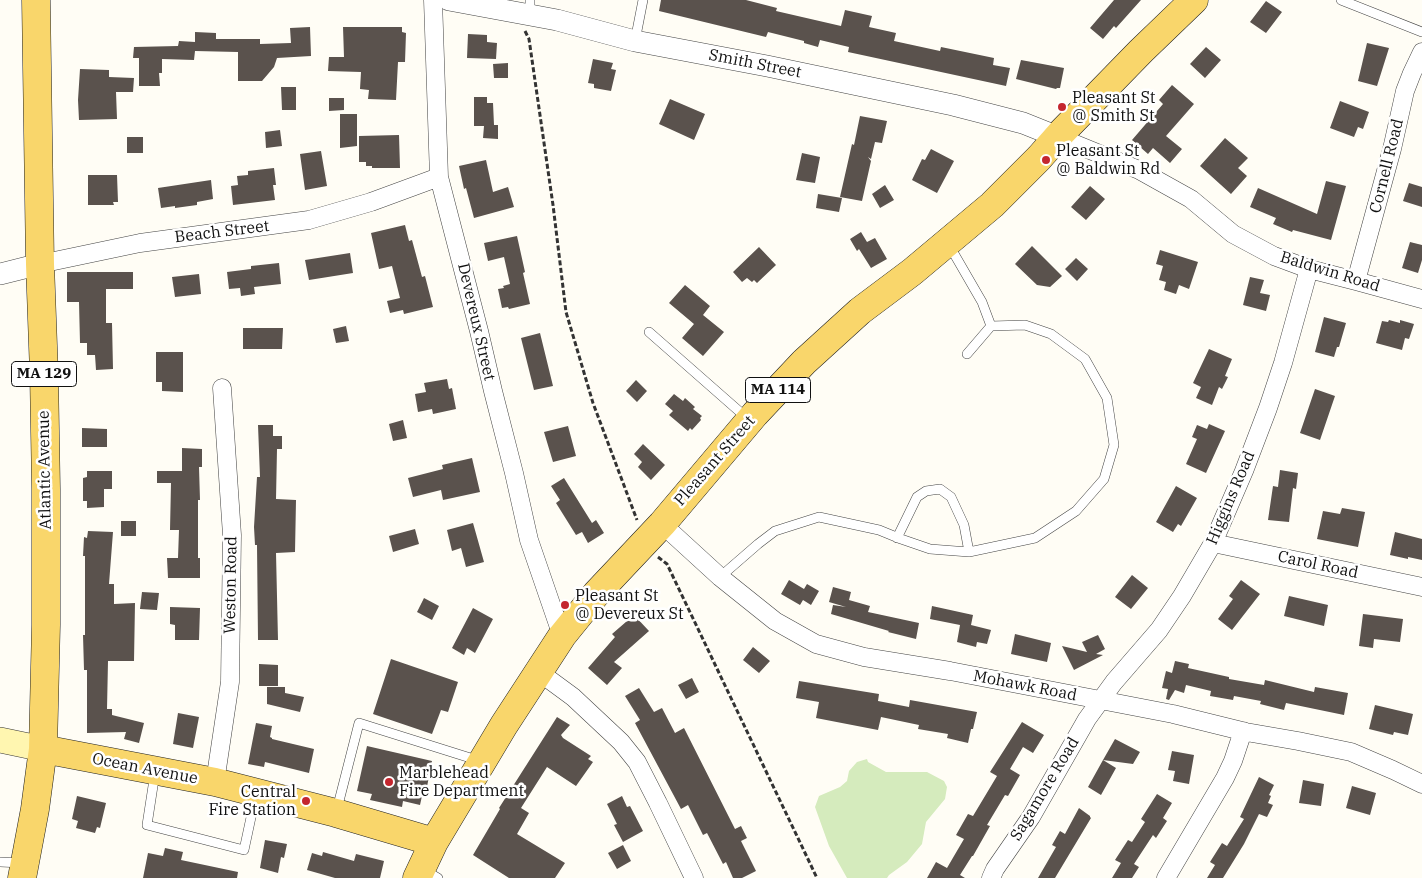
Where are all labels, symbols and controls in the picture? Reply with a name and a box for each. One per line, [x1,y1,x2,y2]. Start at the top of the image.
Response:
street label: Smith Street [707,46,803,82]
place label: Pleasant St @ Smith St [1072,88,1155,126]
marker: Pleasant St @ Smith St [1056,101,1068,113]
street label: Cornell Road [1366,117,1408,215]
place label: Pleasant St @ Baldwin Rd [1056,141,1160,179]
marker: Pleasant St @ Baldwin Rd [1040,154,1052,166]
street label: Beach Street [174,217,270,247]
street label: Baldwin Road [1278,248,1382,296]
street label: Devereux Street [453,261,499,383]
road number: MA 129 [12,362,76,386]
road number: MA 114 [746,378,810,402]
street label: Atlantic Avenue [34,410,56,530]
street label: Pleasant Street [671,412,759,510]
street label: Higgins Road [1203,448,1259,548]
street label: Weston Road [221,536,241,634]
street label: Carol Road [1276,547,1360,583]
place label: Pleasant St @ Devereux St [575,586,684,624]
marker: Pleasant St @ Devereux St [559,599,571,611]
street label: Mohawk Road [972,667,1078,705]
street label: Sagamore Road [1007,734,1083,844]
street label: Ocean Avenue [91,749,199,789]
place label: Marblehead Fire Department [399,763,524,801]
marker: Marblehead Fire Department [383,776,395,788]
place label: Central Fire Station [208,782,296,820]
marker: Central Fire Station [300,795,312,807]

